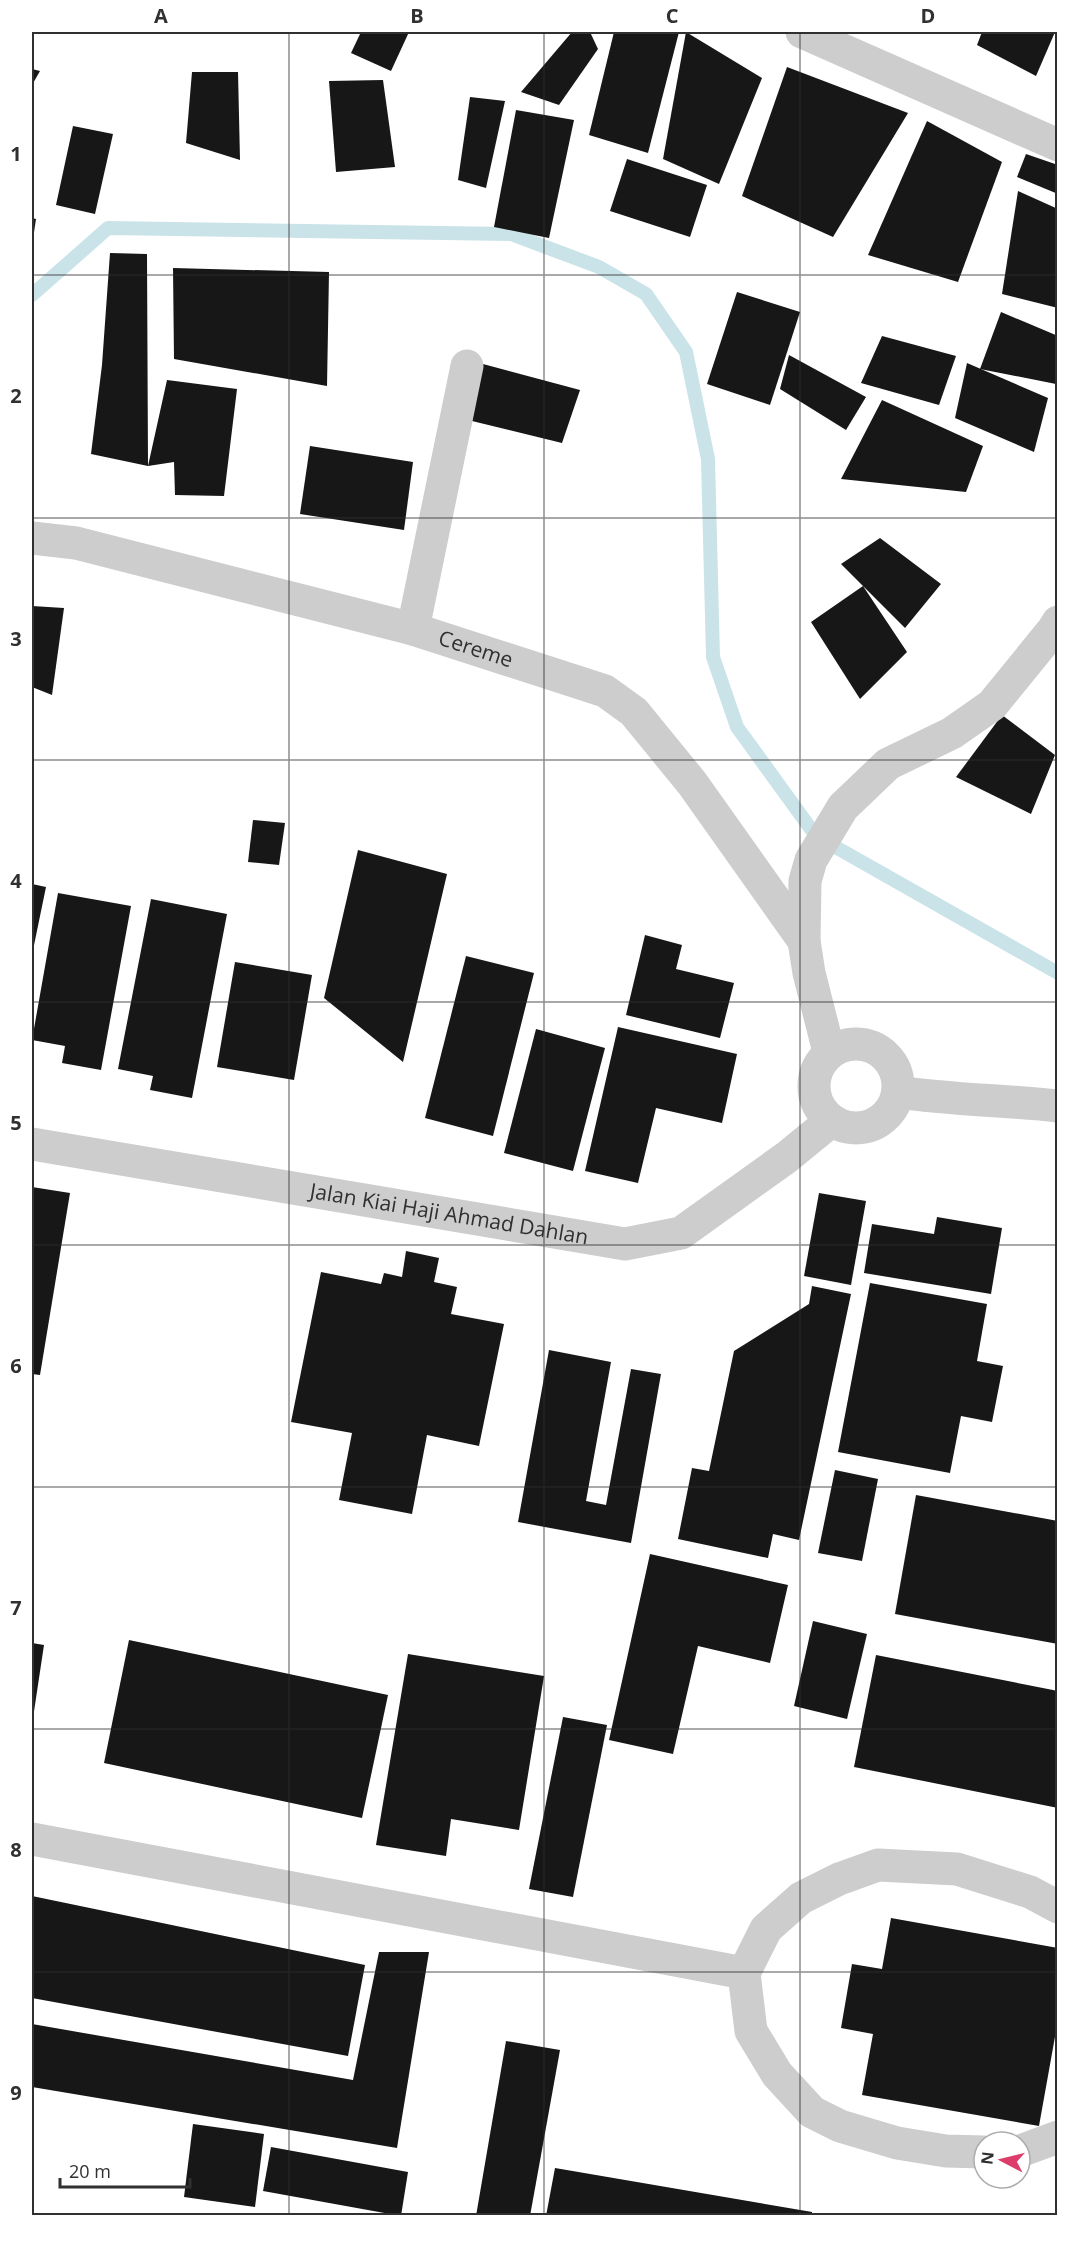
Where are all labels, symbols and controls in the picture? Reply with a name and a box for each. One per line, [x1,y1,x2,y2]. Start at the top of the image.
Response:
text: A [154,2,168,29]
text: B [410,2,424,29]
text: C [666,2,679,29]
text: D [921,2,935,29]
text: 1 [10,140,22,167]
text: 2 [10,382,22,409]
street label: Cereme [435,623,517,673]
text: 3 [10,625,22,652]
text: 4 [10,867,22,894]
text: 5 [10,1109,22,1136]
street label: Jalan Kiai Haji Ahmad Dahlan [306,1176,591,1251]
text: 6 [10,1352,22,1379]
text: 7 [10,1594,22,1621]
text: 8 [10,1836,22,1863]
text: 9 [10,2079,22,2106]
north arrow [972,2130,1032,2190]
text: N [975,2150,999,2166]
scale bar [60,2151,190,2189]
text: 20 m [69,2159,111,2183]

